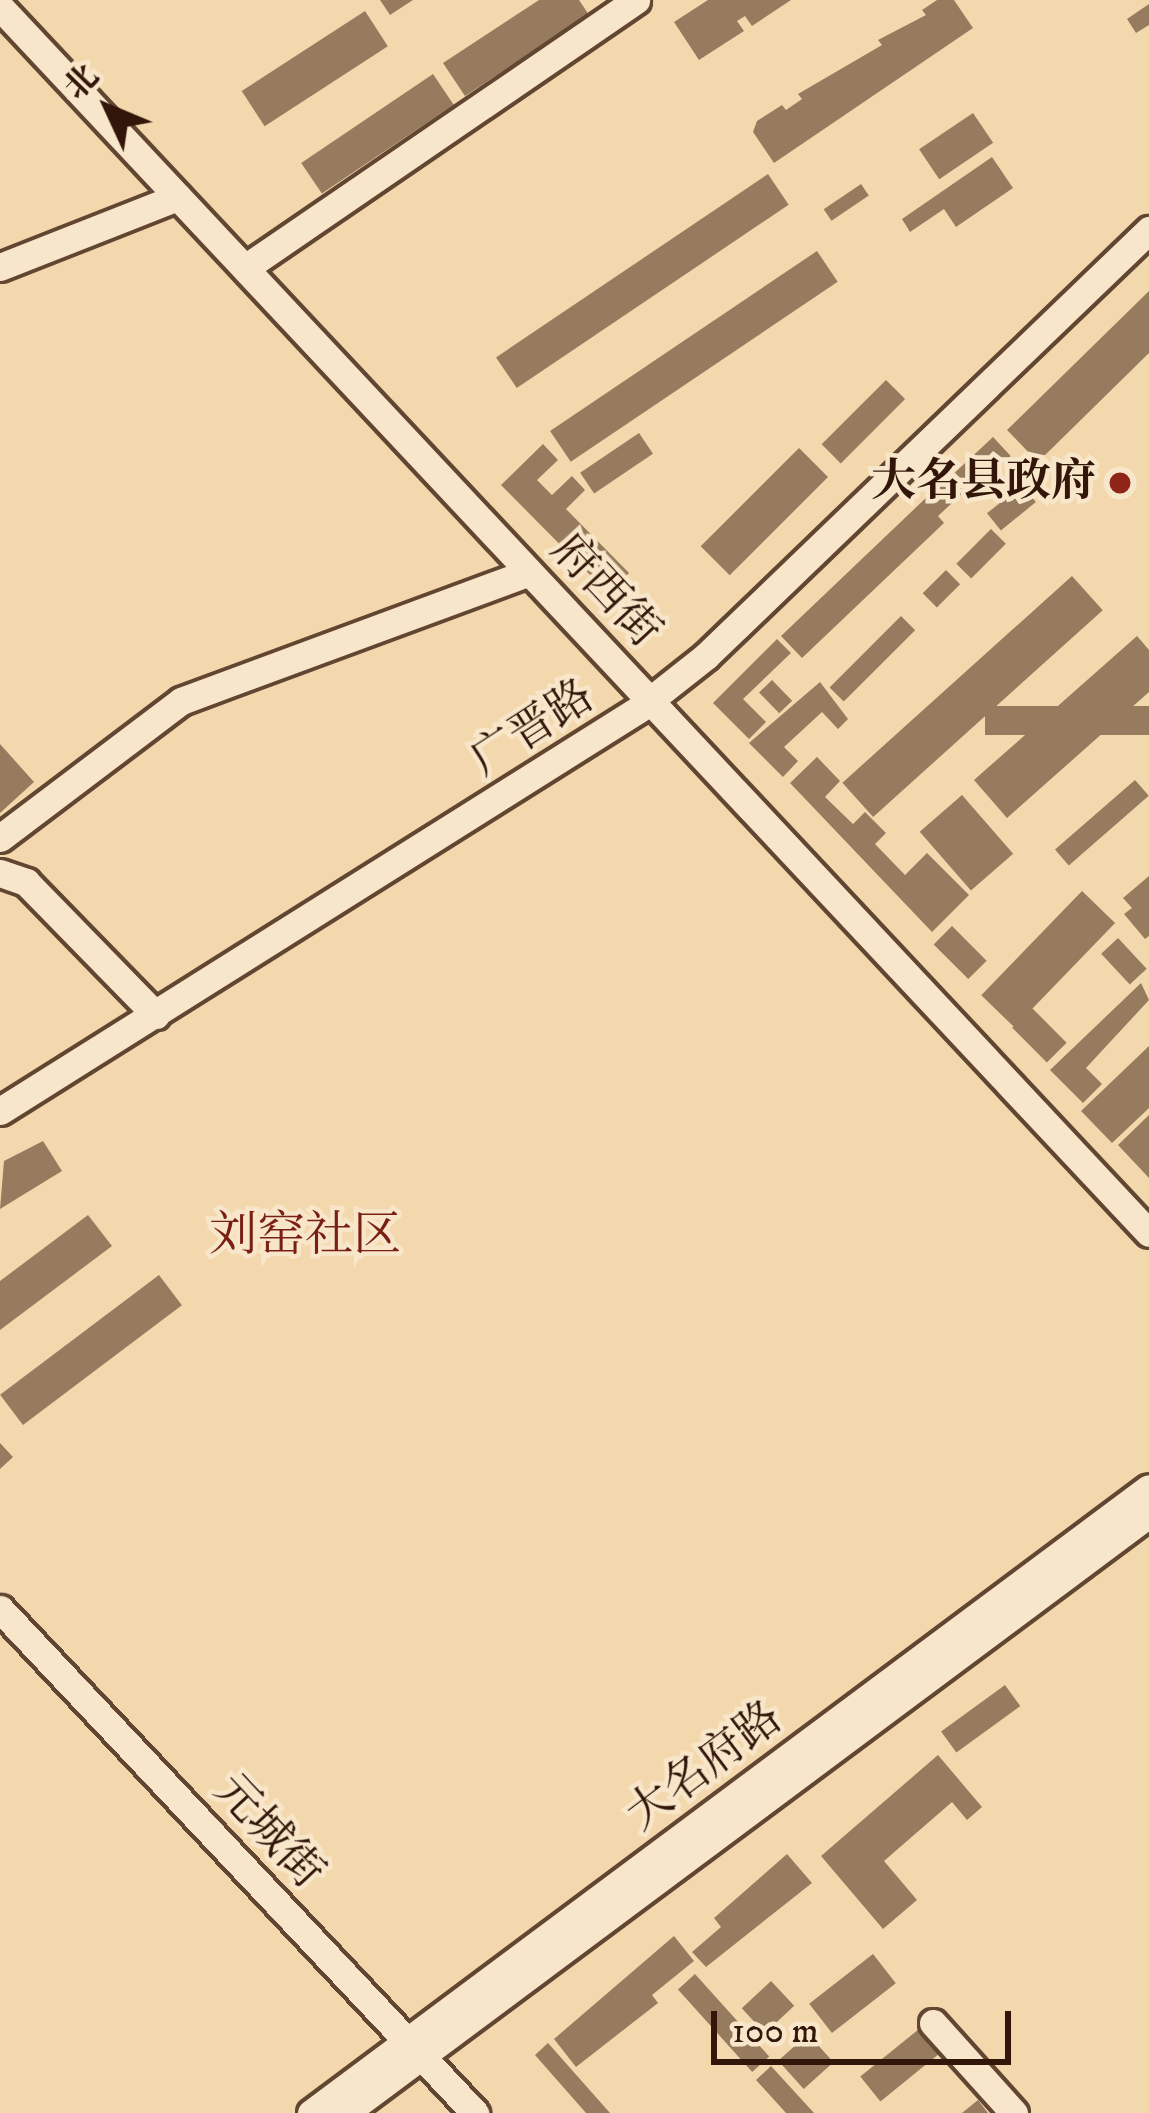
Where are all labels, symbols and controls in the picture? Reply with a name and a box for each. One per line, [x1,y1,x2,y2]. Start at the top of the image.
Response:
north arrow [48,48,168,168]
text: 北 [56,57,108,109]
place label: 大名县政府 [871,456,1096,510]
marker: 大名县政府 [1107,470,1133,496]
street label: 府西街 [539,523,671,659]
street label: 广晋路 [462,670,604,788]
district label: 刘窑社区 [209,1208,401,1266]
street label: 大名府路 [617,1691,793,1843]
street label: 元城街 [202,1764,334,1900]
scale bar [717,1987,1017,2061]
text: 100 m [732,2009,819,2054]

